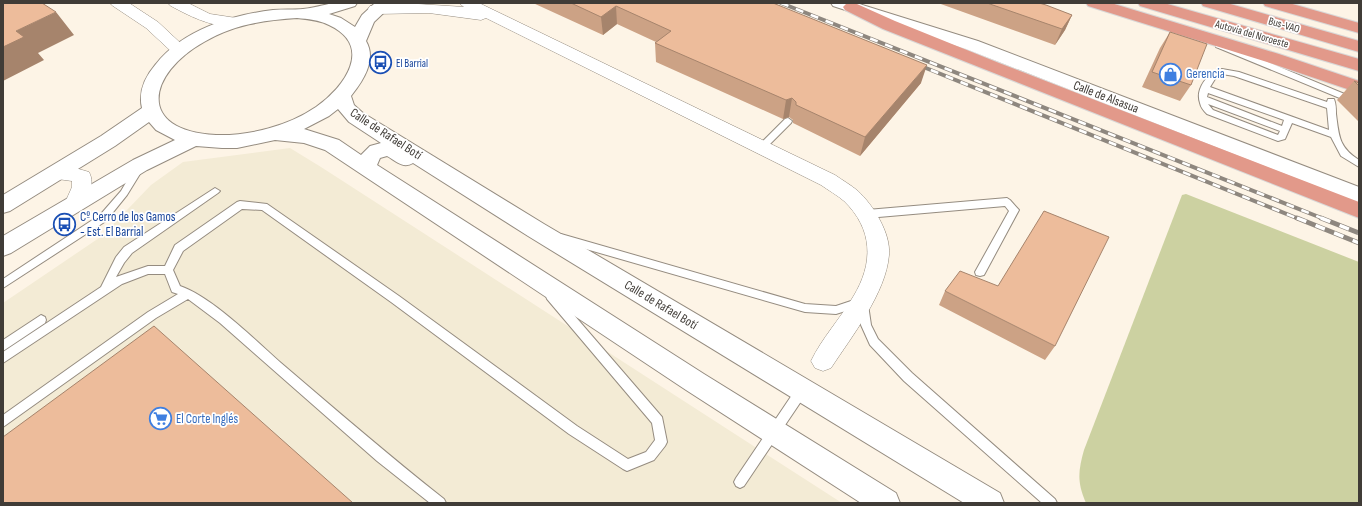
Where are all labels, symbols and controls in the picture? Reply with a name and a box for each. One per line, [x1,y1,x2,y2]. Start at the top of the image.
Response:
street label: Bus-VAO [1267,14,1301,36]
street label: Autovía del Noroeste [1213,17,1290,51]
bus stop icon: El Barrial [367,50,393,76]
place label: El Barrial [396,57,428,70]
shop icon: Gerencia [1157,61,1183,87]
place label: Gerencia [1186,66,1225,82]
street label: Calle de Alsasua [1071,77,1141,117]
street label: Calle de Rafael Botí [347,105,426,164]
place label: Cº Cerro de los Gamos - Est. El Barrial [80,209,176,240]
bus stop icon: Cº Cerro de los Gamos - Est. El Barrial [51,211,77,237]
street label: Calle de Rafael Botí [621,277,701,333]
supermarket icon: El Corte Inglés [147,406,173,432]
place label: El Corte Inglés [176,411,238,427]

